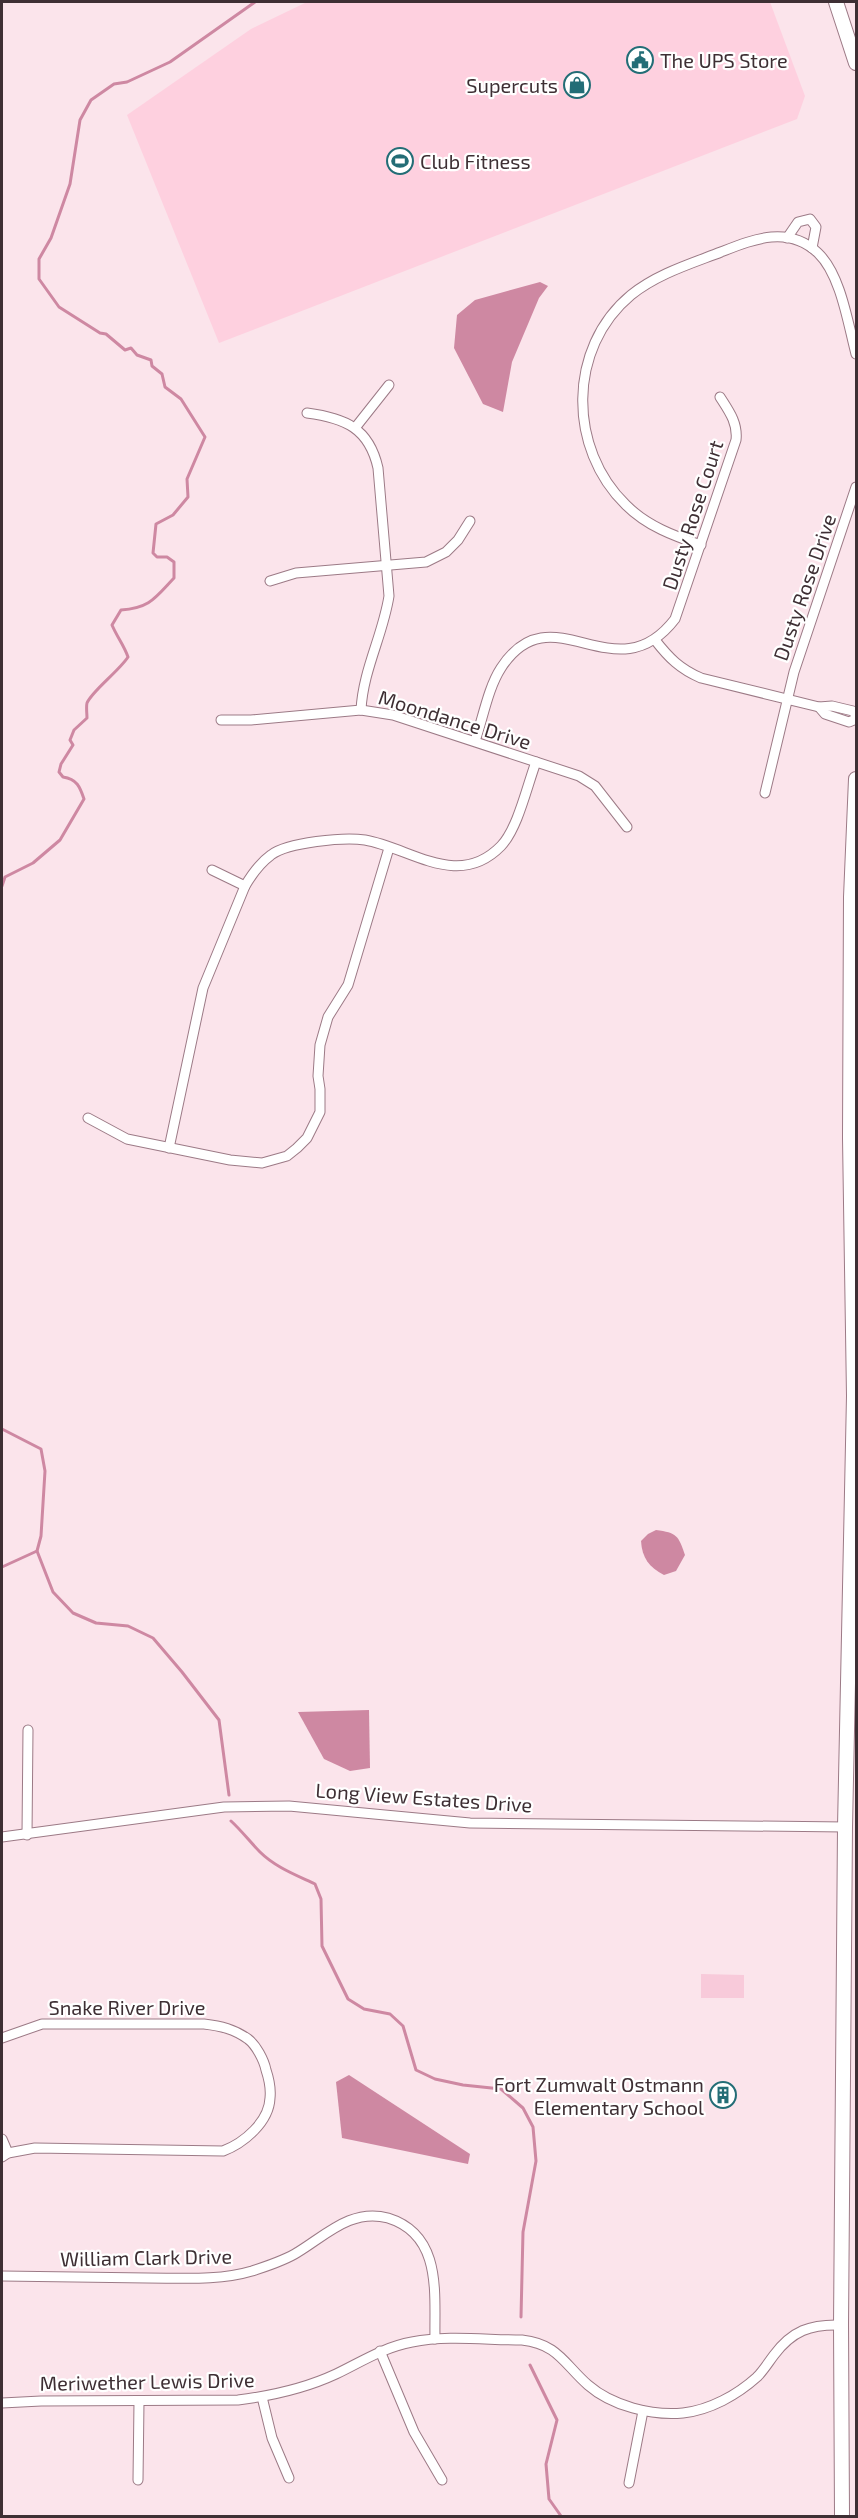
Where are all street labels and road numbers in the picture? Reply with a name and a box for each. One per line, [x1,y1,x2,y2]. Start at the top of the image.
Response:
street label: Dusty Rose Court [657,437,728,593]
street label: Dusty Rose Drive [768,511,840,663]
street label: Moondance Drive [376,684,534,754]
street label: Long View Estates Drive [315,1777,533,1817]
street label: Snake River Drive [49,1995,205,2019]
street label: William Clark Drive [60,2244,232,2270]
street label: Meriwether Lewis Drive [39,2367,255,2395]

